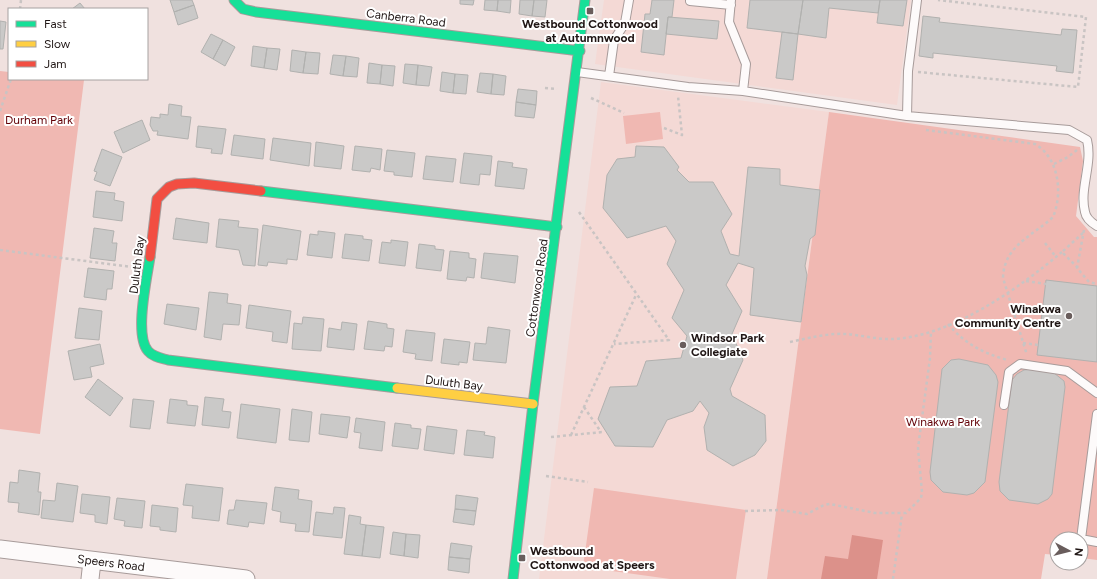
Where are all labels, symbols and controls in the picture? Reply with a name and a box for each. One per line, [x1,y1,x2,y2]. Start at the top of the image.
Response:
street label: Canberra Road [366,6,446,30]
marker: Westbound Cottonwood at Autumnwood [585,6,595,16]
legend [8,8,148,80]
text: Fast [44,17,67,31]
place label: Westbound Cottonwood at Autumnwood [522,17,658,45]
text: Slow [44,37,71,51]
text: Jam [44,57,67,71]
park label: Durham Park [5,113,73,127]
street label: Duluth Bay [127,235,148,295]
street label: Cottonwood Road [523,238,551,338]
place label: Winakwa Community Centre [955,302,1061,330]
marker: Winakwa Community Centre [1064,311,1074,321]
place label: Windsor Park Collegiate [691,331,765,359]
marker: Windsor Park Collegiate [678,340,688,350]
street label: Duluth Bay [424,373,484,394]
park label: Winakwa Park [906,415,980,429]
north arrow [1049,531,1089,571]
place label: Westbound Cottonwood at Speers [530,544,655,572]
text: N [1071,547,1085,557]
street label: Speers Road [76,552,146,574]
marker: Westbound Cottonwood at Speers [517,553,527,563]

